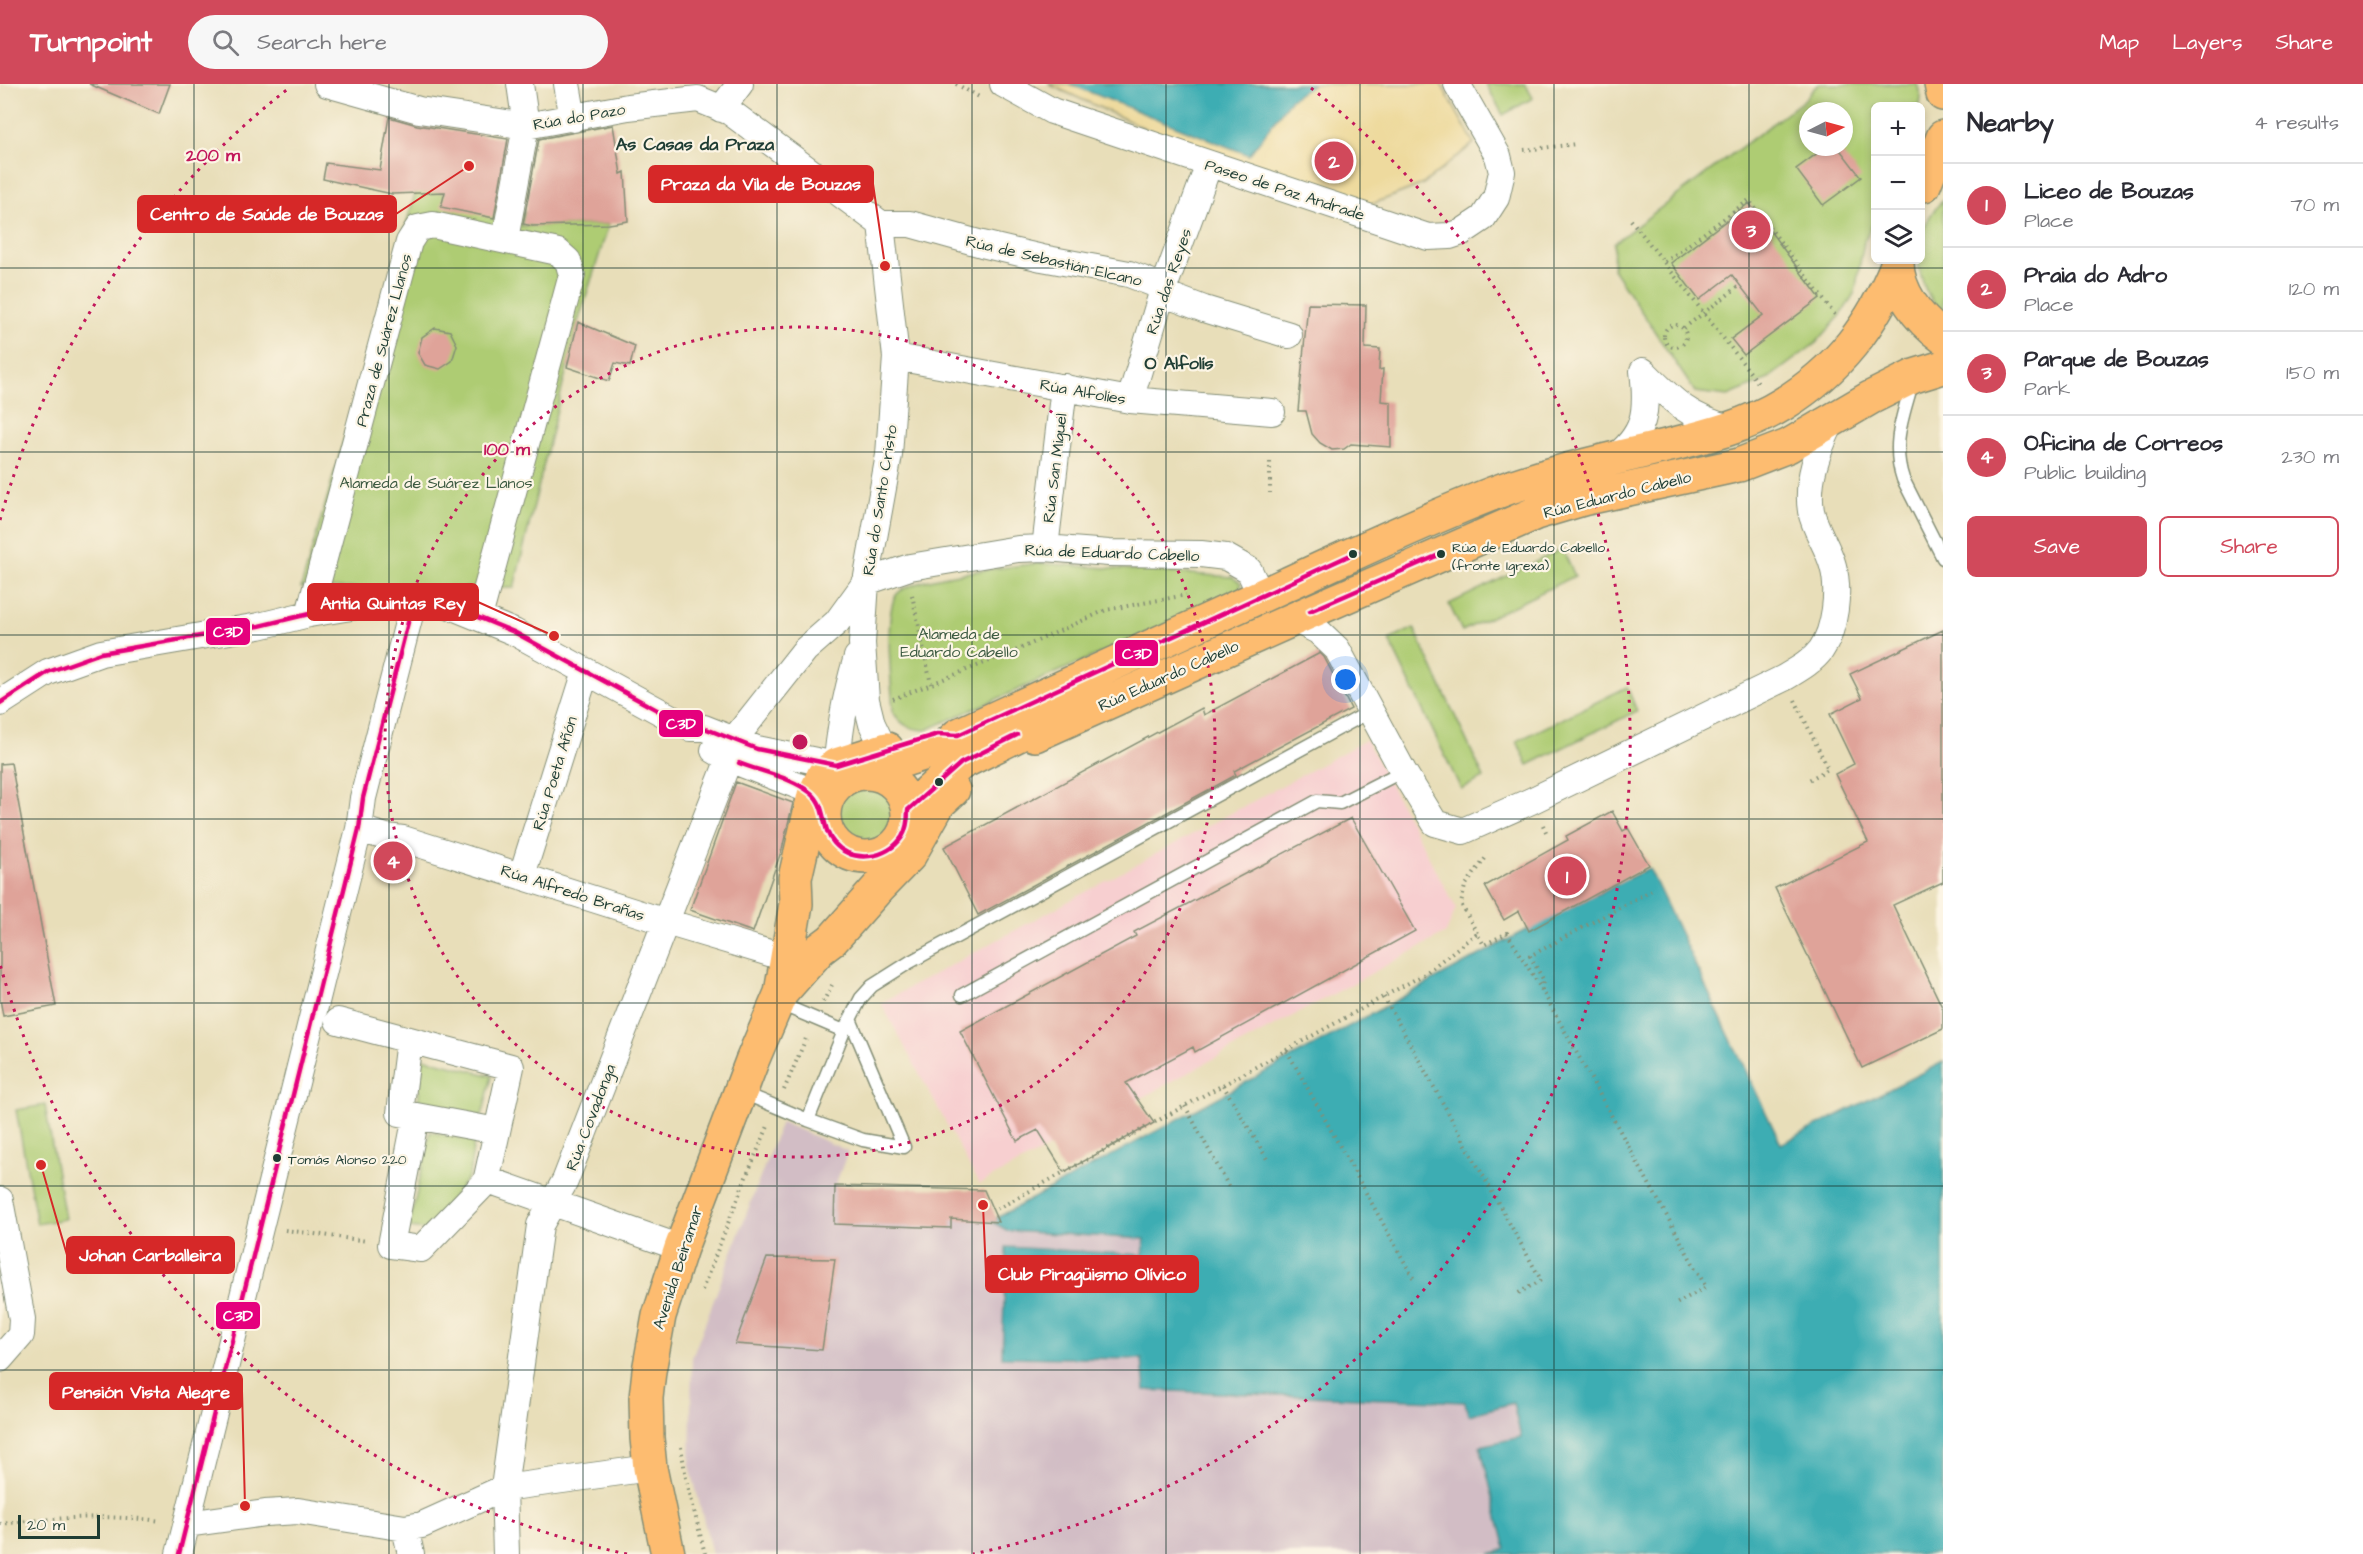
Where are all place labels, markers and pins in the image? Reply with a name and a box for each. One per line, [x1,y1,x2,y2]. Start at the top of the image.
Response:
pin: 2 [1314,138,1354,184]
callout: Praza da Vila de Bouzas [649,166,873,202]
callout: Centro de Saúde de Bouzas [138,196,396,232]
pin: 3 [1732,208,1770,252]
place label: Rúa de Eduardo Cabello (fronte Igrexa) [1452,538,1605,576]
unlabelled marker [1347,548,1359,560]
marker: Rúa de Eduardo Cabello (fronte Igrexa) [1435,548,1447,560]
callout: Antia Quintas Rey [308,584,478,620]
centre of rings [790,732,810,752]
unlabelled marker [933,776,945,788]
pin: 4 [374,838,412,884]
pin: 1 [1548,854,1586,898]
place label: Tomás Alonso 220 [288,1150,407,1170]
marker: Tomás Alonso 220 [271,1152,283,1164]
callout: Johan Carballeira [67,1237,234,1273]
callout: Club Piragüismo Olívico [986,1256,1198,1292]
callout: Pensión Vista Alegre [50,1373,242,1409]

